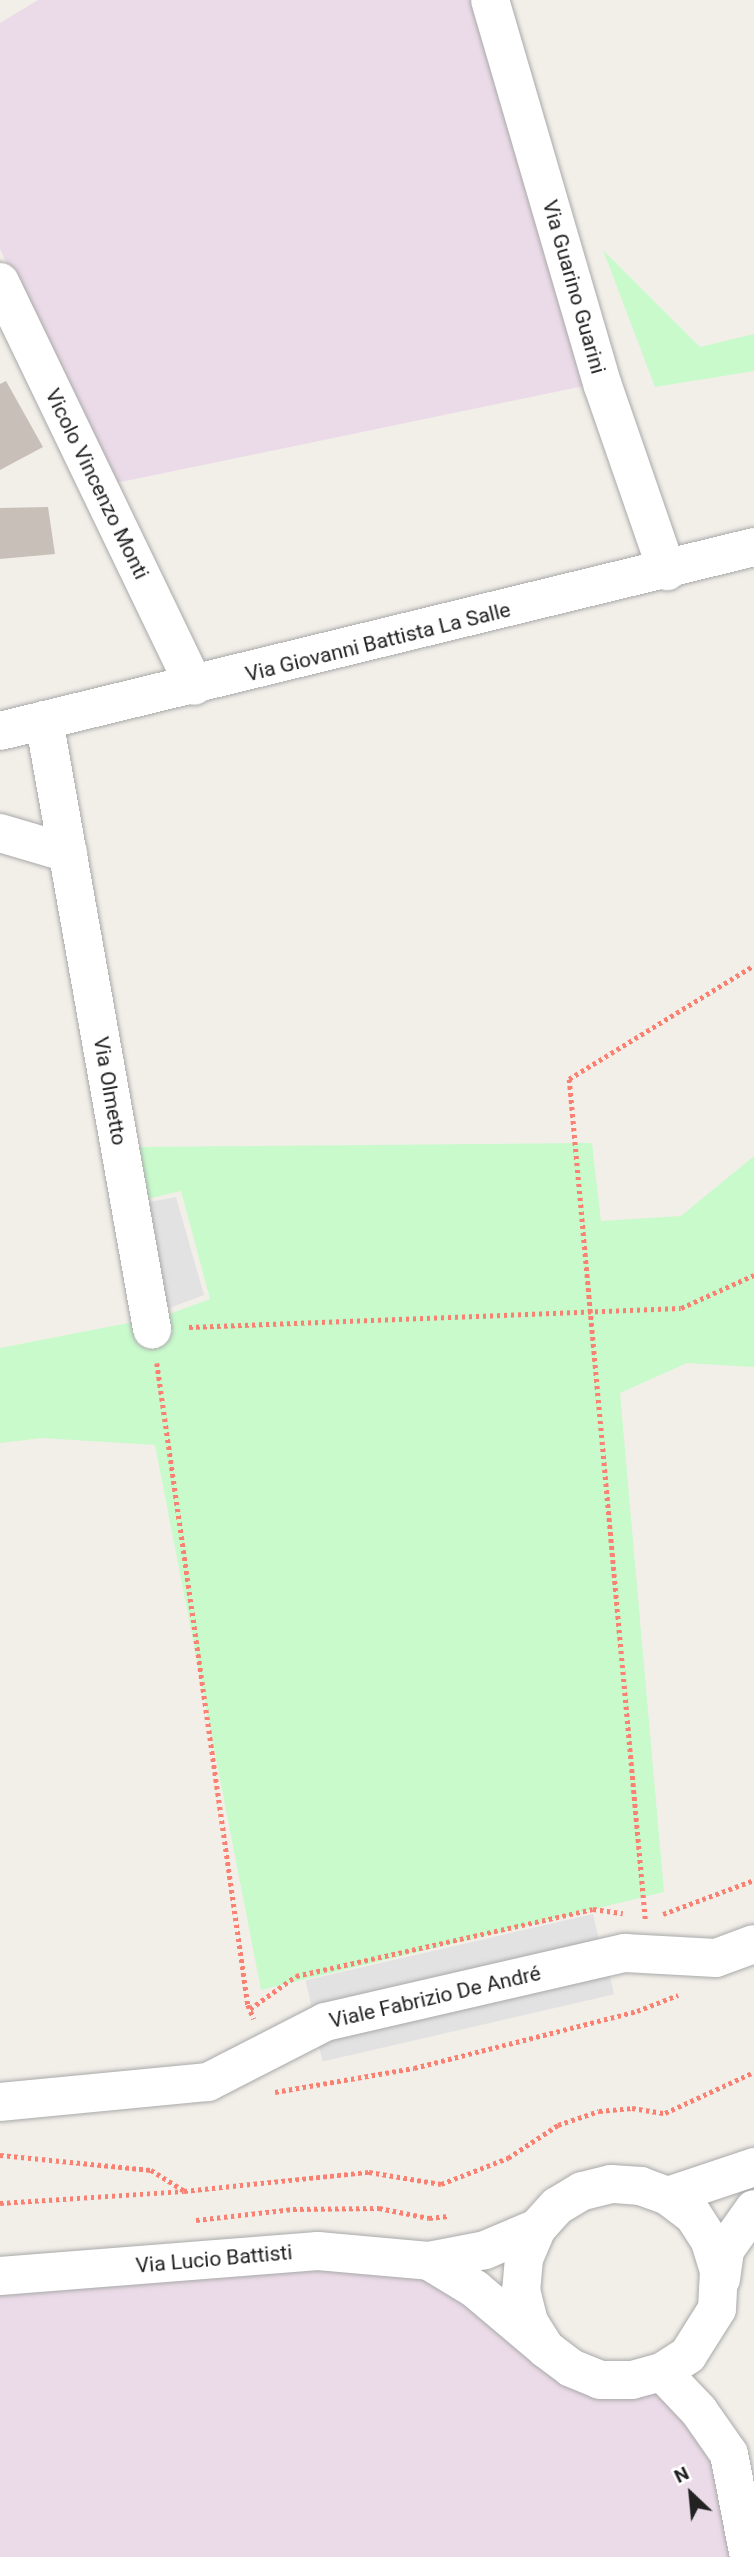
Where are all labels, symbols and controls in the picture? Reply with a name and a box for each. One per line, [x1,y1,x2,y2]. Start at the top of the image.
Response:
street label: Via Guarino Guarini [537,197,611,377]
street label: Vicolo Vincenzo Monti [40,385,154,583]
street label: Via Giovanni Battista La Salle [243,597,513,687]
street label: Via Olmetto [88,1035,132,1147]
street label: Viale Fabrizio De André [327,1960,543,2034]
street label: Via Lucio Battisti [135,2240,293,2278]
north arrow [656,2459,726,2529]
text: N [671,2461,693,2488]

